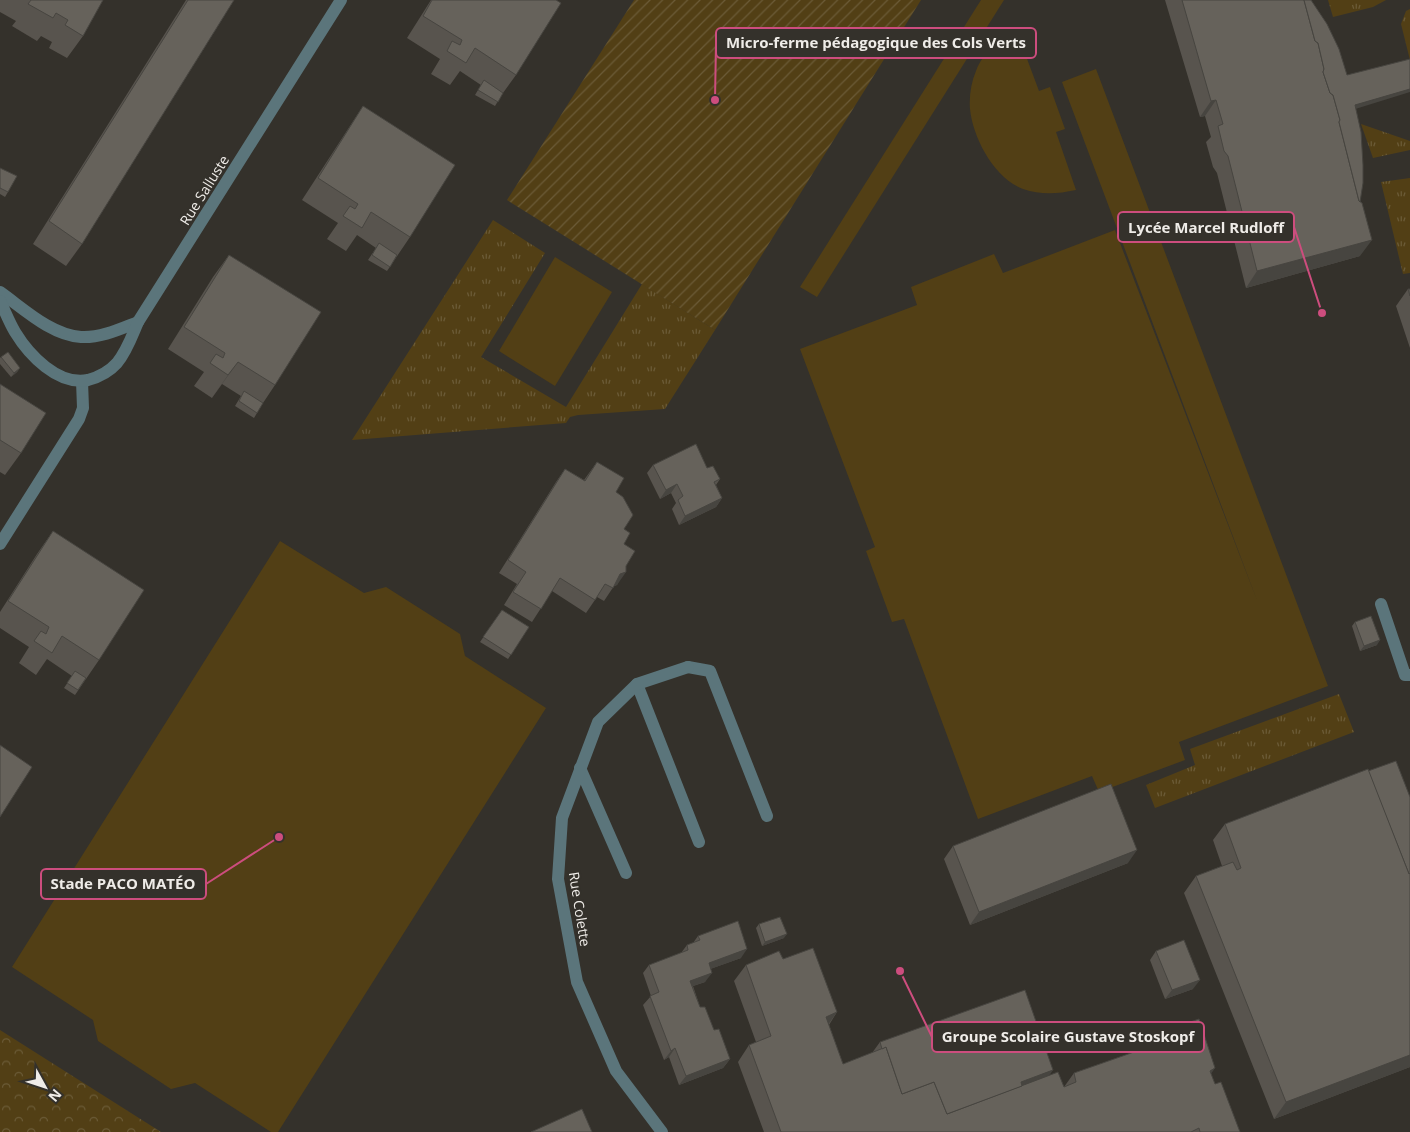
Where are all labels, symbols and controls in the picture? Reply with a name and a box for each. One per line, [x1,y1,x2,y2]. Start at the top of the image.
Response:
callout: Micro-ferme pédagogique des Cols Verts [716,28,1036,58]
text: Micro-ferme pédagogique des Cols Verts [726,32,1026,52]
street label: Rue Salluste [175,151,233,229]
callout: Lycée Marcel Rudloff [1118,212,1294,242]
text: Lycée Marcel Rudloff [1128,217,1285,237]
callout: Stade PACO MATÉO [41,869,206,899]
street label: Rue Colette [565,870,595,948]
text: Stade PACO MATÉO [51,873,195,893]
callout: Groupe Scolaire Gustave Stoskopf [932,1022,1204,1052]
text: Groupe Scolaire Gustave Stoskopf [942,1026,1195,1046]
north arrow [20,1062,70,1112]
text: N [44,1085,66,1106]

